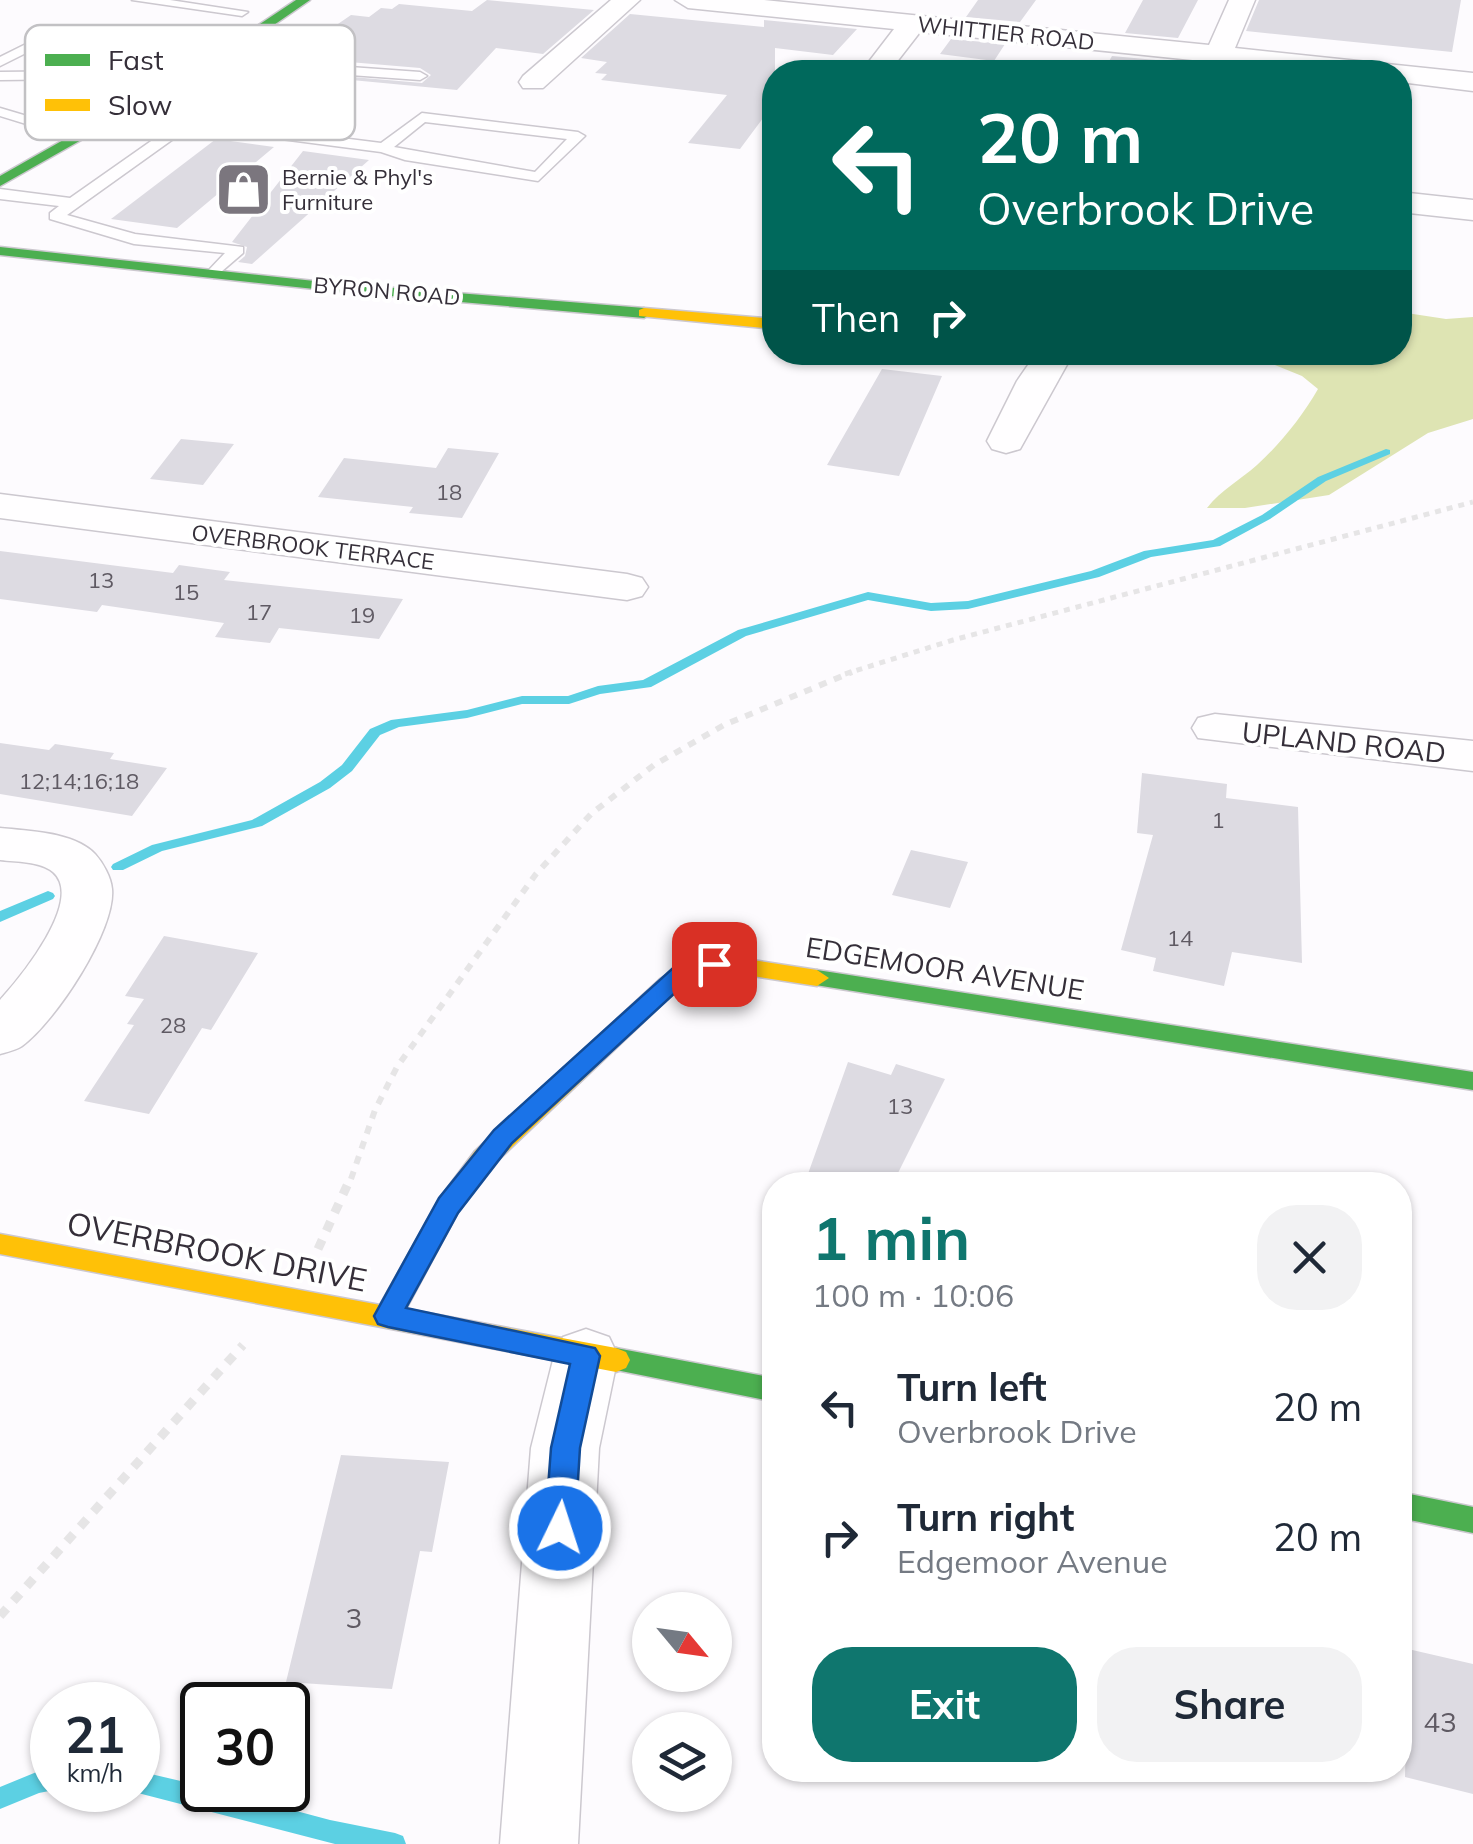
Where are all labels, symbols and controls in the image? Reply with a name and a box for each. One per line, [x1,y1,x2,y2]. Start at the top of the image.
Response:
street label: WHITTIER ROAD [916,10,1096,56]
legend [25,25,355,140]
text: Fast [108,42,164,77]
text: Slow [108,87,172,122]
text: 20 m [977,93,1143,181]
icon: left [812,100,942,230]
shop icon: Bernie & Phyl's Furniture [213,160,273,220]
place label: Bernie & Phyl's Furniture [282,163,433,216]
text: Overbrook Drive [977,180,1314,236]
street label: BYRON ROAD [313,271,461,311]
icon: right [920,290,975,345]
text: Then [812,294,900,342]
house number: 18 [436,478,462,506]
street label: OVERBROOK TERRACE [190,518,436,576]
house number: 13 [88,566,114,594]
house number: 15 [173,578,199,606]
house number: 17 [246,598,272,626]
house number: 19 [349,601,375,629]
street label: UPLAND ROAD [1240,714,1448,770]
house number: 12;14;16;18 [19,767,139,795]
house number: 1 [1211,806,1225,834]
pin [672,922,757,1007]
house number: 14 [1167,924,1193,952]
street label: EDGEMOOR AVENUE [803,929,1087,1007]
icon: arrive [687,937,742,992]
house number: 28 [160,1011,186,1039]
house number: 13 [887,1092,913,1120]
text: 1 min [812,1200,970,1275]
street label: OVERBROOK DRIVE [64,1202,370,1300]
button: close [1257,1205,1362,1310]
text: 100 m · 10:06 [812,1275,1014,1315]
text: Turn left [897,1363,1047,1411]
icon: left [812,1380,867,1435]
text: 20 m [1273,1383,1362,1431]
text: Overbrook Drive [897,1411,1137,1451]
position arrow [508,1476,612,1580]
text: Turn right [897,1493,1074,1541]
icon: right [812,1510,867,1565]
text: 20 m [1273,1513,1362,1561]
text: Edgemoor Avenue [897,1541,1168,1581]
north arrow [632,1592,732,1692]
map controls [632,1592,732,1812]
house number: 3 [346,1600,362,1635]
button: Exit [812,1647,1077,1762]
button: Share [1097,1647,1362,1762]
speed limit sign: 30 [180,1682,310,1812]
text: 21 [65,1703,125,1766]
house number: 43 [1423,1704,1457,1739]
button: layers [632,1712,732,1812]
text: km/h [67,1757,123,1788]

